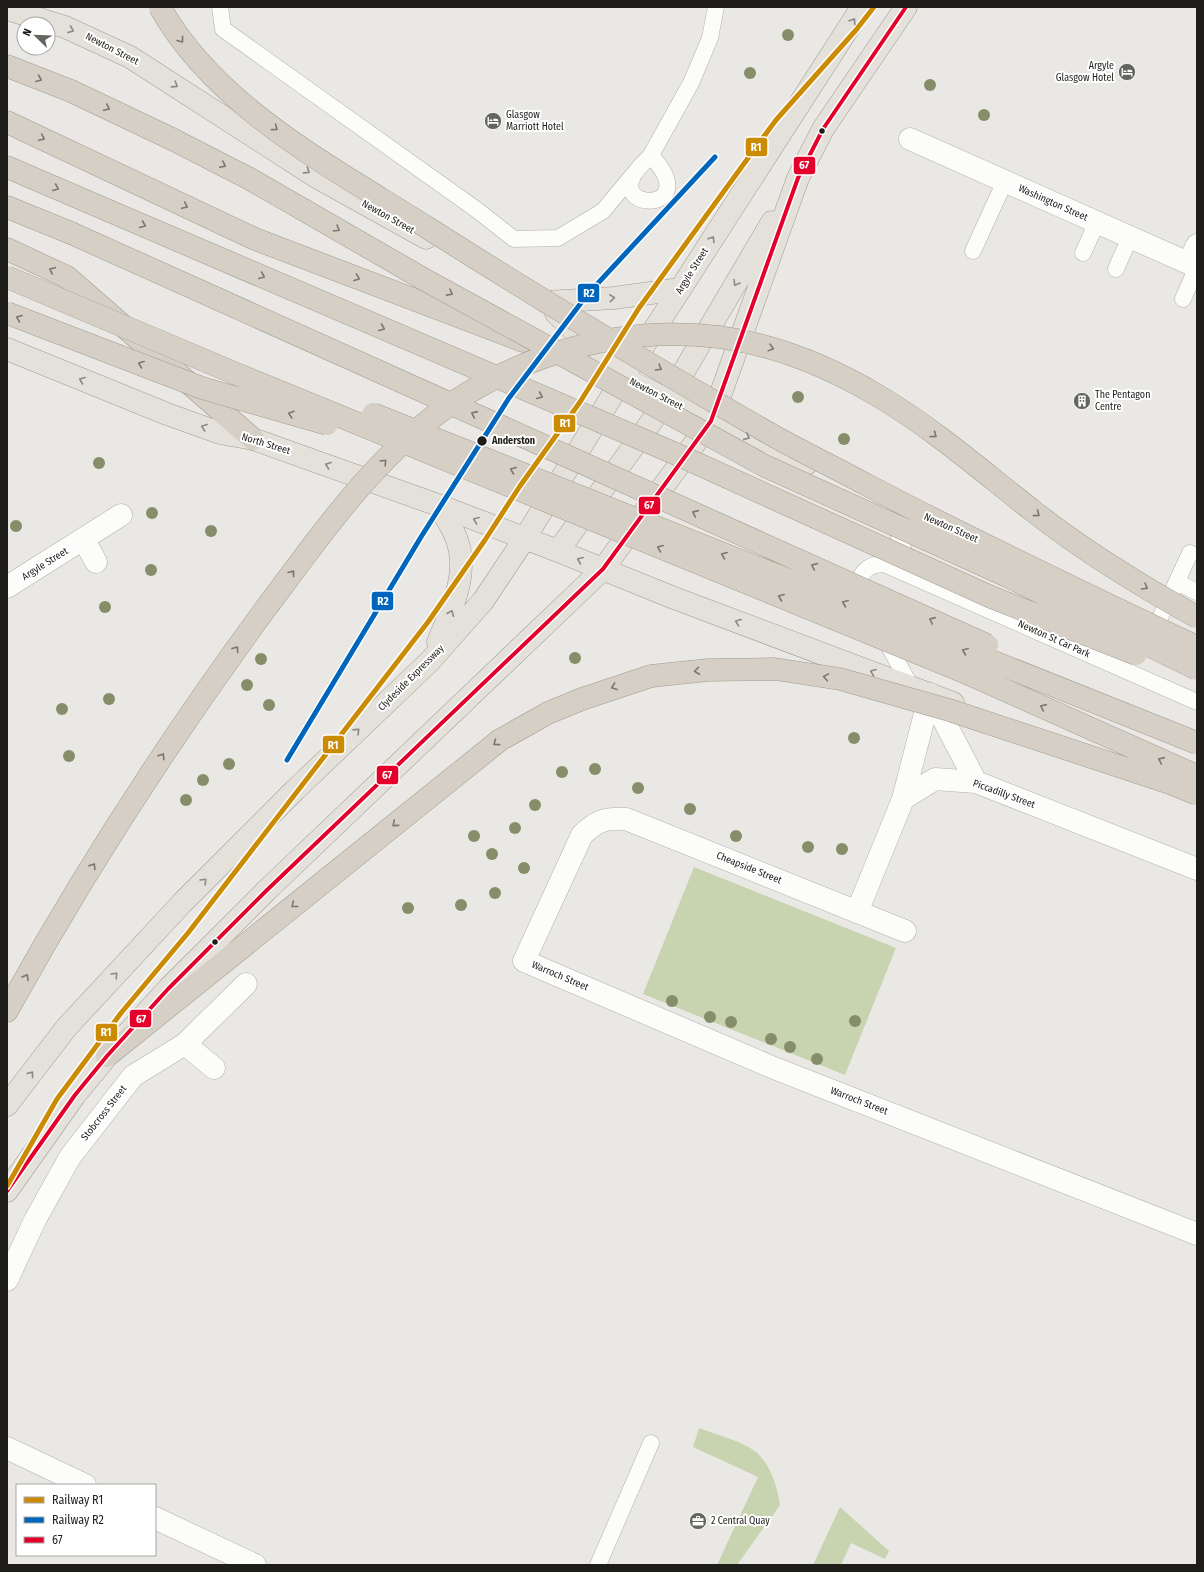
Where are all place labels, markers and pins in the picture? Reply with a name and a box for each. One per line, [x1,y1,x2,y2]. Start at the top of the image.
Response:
place label: Argyle Glasgow Hotel [1056,60,1114,84]
hotel icon: Argyle Glasgow Hotel [1117,62,1137,82]
place label: Glasgow Marriott Hotel [506,109,564,133]
hotel icon: Glasgow Marriott Hotel [483,111,503,131]
unlabelled marker [817,126,827,136]
place label: The Pentagon Centre [1095,389,1150,413]
building icon: The Pentagon Centre [1072,391,1092,411]
marker: Anderston [475,434,489,448]
place label: Anderston [491,435,535,447]
unlabelled marker [210,937,220,947]
office icon: 2 Central Quay [688,1511,708,1531]
place label: 2 Central Quay [711,1515,770,1527]

